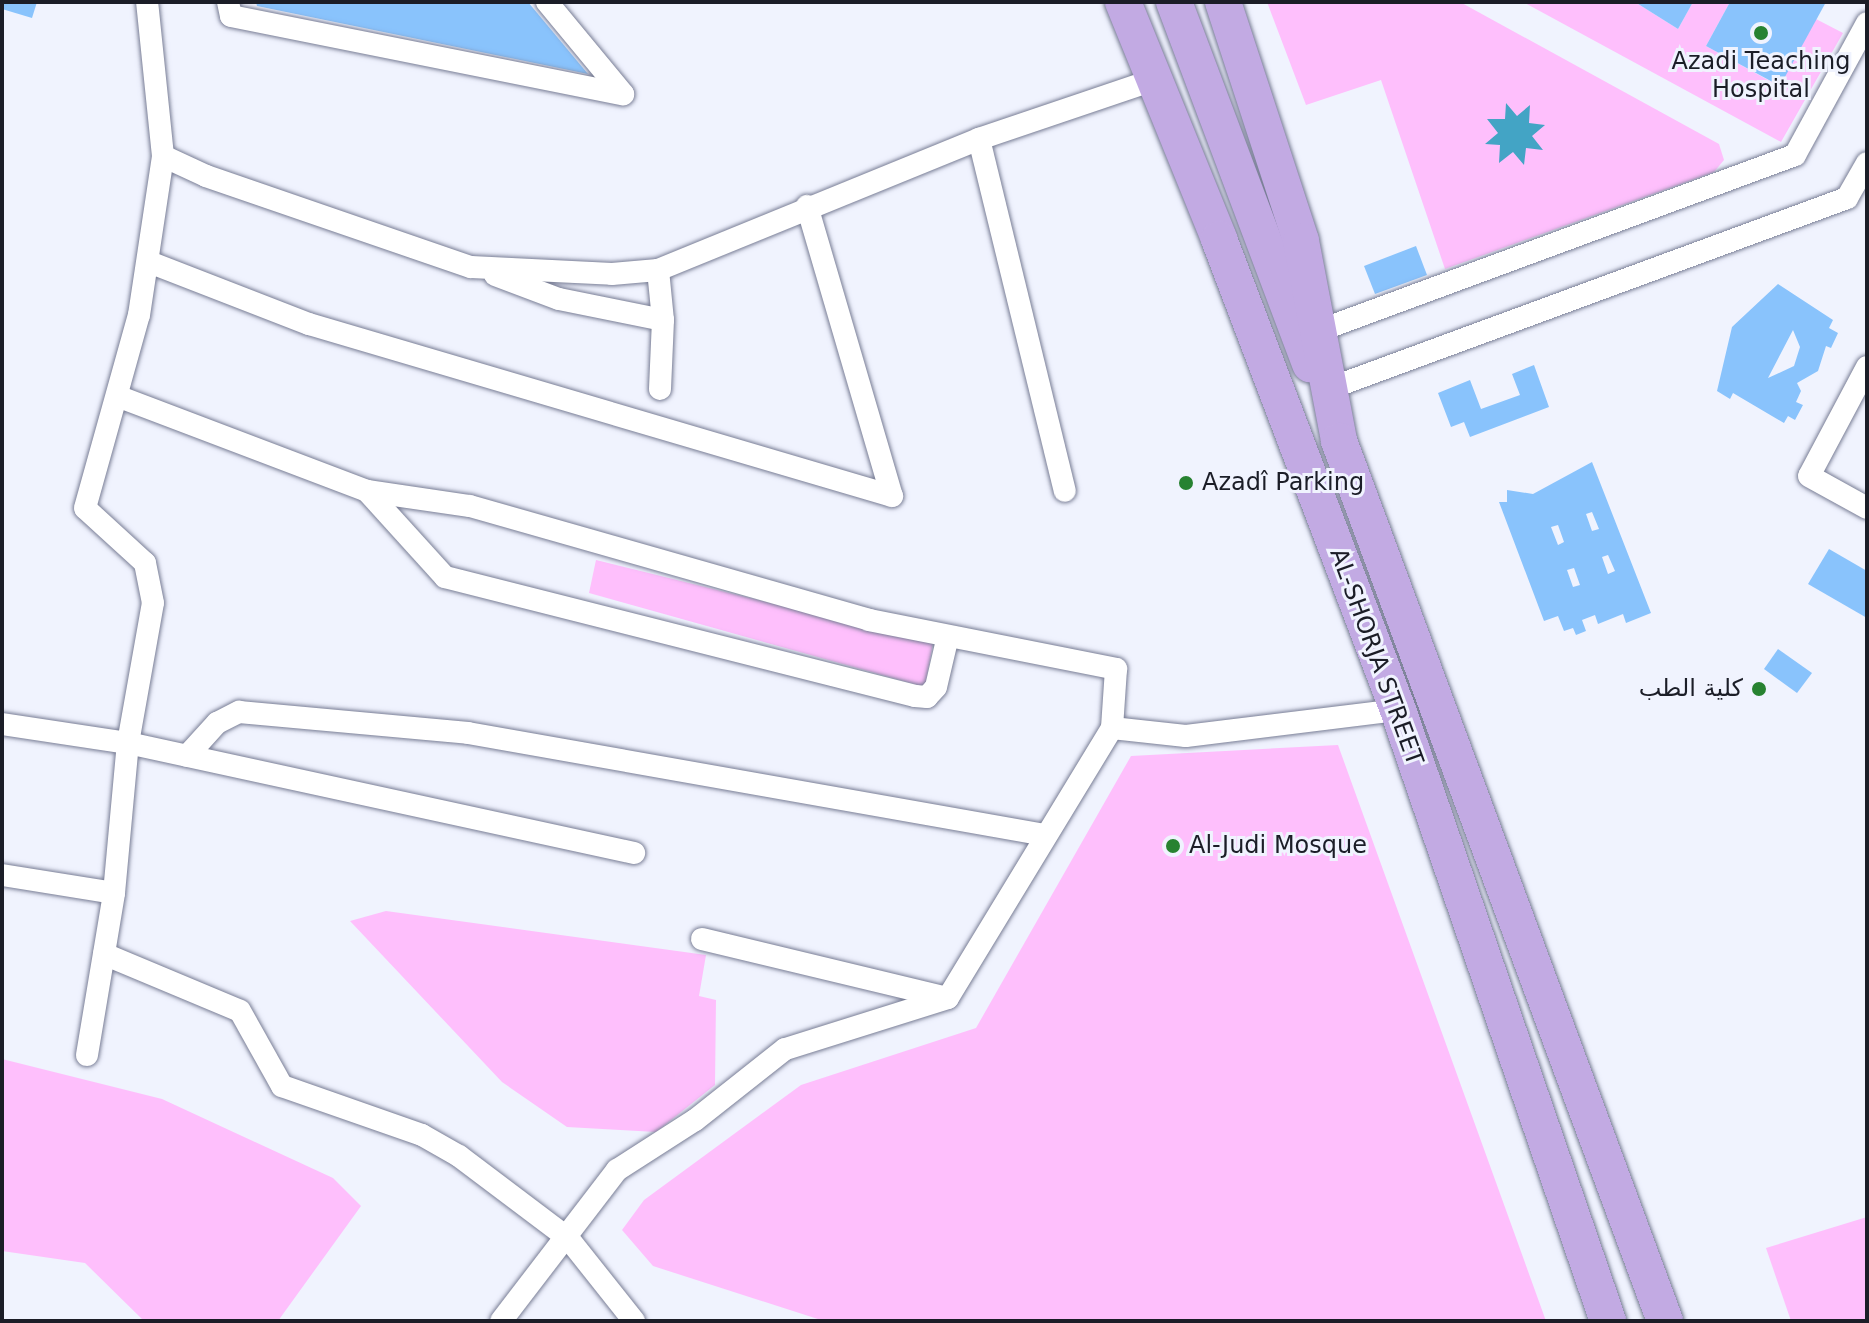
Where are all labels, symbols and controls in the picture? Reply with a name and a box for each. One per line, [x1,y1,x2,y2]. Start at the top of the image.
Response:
marker: Azadi Teaching Hospital [1750,22,1772,44]
place label: Azadi Teaching Hospital [1672,48,1850,104]
place label: Azadî Parking [1202,469,1364,497]
marker: Azadî Parking [1177,474,1195,492]
street label: AL-SHORJA STREET [1323,544,1429,770]
place label: كلية الطب [1639,675,1743,703]
marker: كلية الطب [1750,680,1768,698]
place label: Al-Judi Mosque [1189,832,1367,860]
marker: Al-Judi Mosque [1164,837,1182,855]

